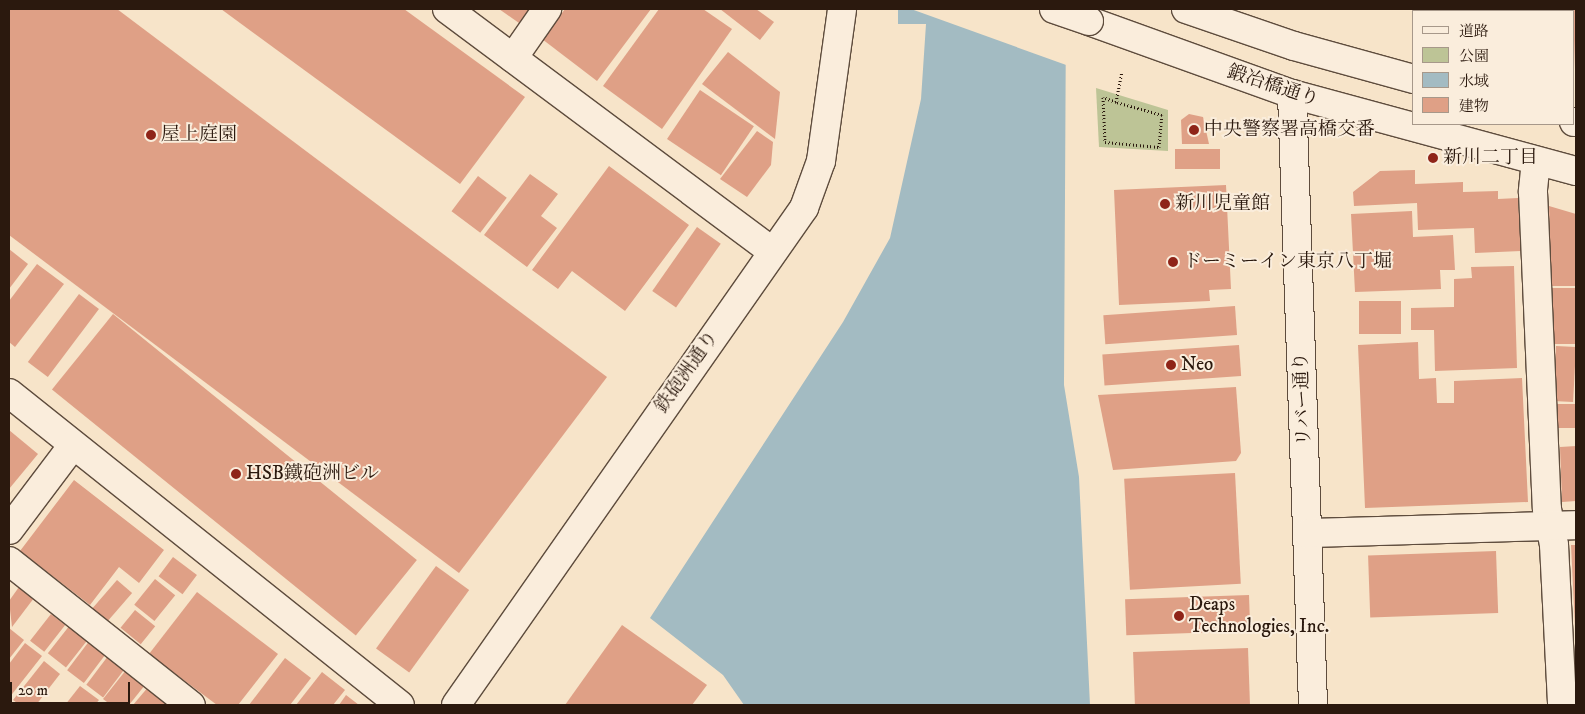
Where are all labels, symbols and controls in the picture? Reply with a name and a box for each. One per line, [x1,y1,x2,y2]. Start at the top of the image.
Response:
legend [1412,10,1575,125]
text: 道路 [1459,22,1489,41]
text: 公園 [1459,47,1489,66]
street label: 鍛冶橋通り [1224,60,1322,112]
text: 水域 [1459,72,1489,91]
text: 建物 [1459,97,1489,116]
place label: 中央警察署高橋交番 [1204,119,1375,141]
place label: 屋上庭園 [161,124,237,146]
marker: 中央警察署高橋交番 [1188,124,1200,136]
marker: 屋上庭園 [145,129,157,141]
place label: 新川二丁目 [1443,147,1538,169]
marker: 新川二丁目 [1427,152,1439,164]
place label: 新川児童館 [1175,193,1270,215]
marker: 新川児童館 [1159,198,1171,210]
place label: ドーミーイン東京八丁堀 [1183,251,1392,273]
marker: ドーミーイン東京八丁堀 [1167,256,1179,268]
street label: 鉄砲洲通り [650,327,724,417]
street label: リバー通り [1290,351,1316,447]
place label: Neo [1181,354,1213,376]
marker: Neo [1165,359,1177,371]
place label: HSB鐵砲洲ビル [246,463,379,485]
marker: HSB鐵砲洲ビル [230,468,242,480]
place label: Deaps Technologies, Inc. [1189,594,1329,638]
marker: Deaps Technologies, Inc. [1173,610,1185,622]
scale bar [12,672,132,704]
text: 20 m [18,681,48,700]

